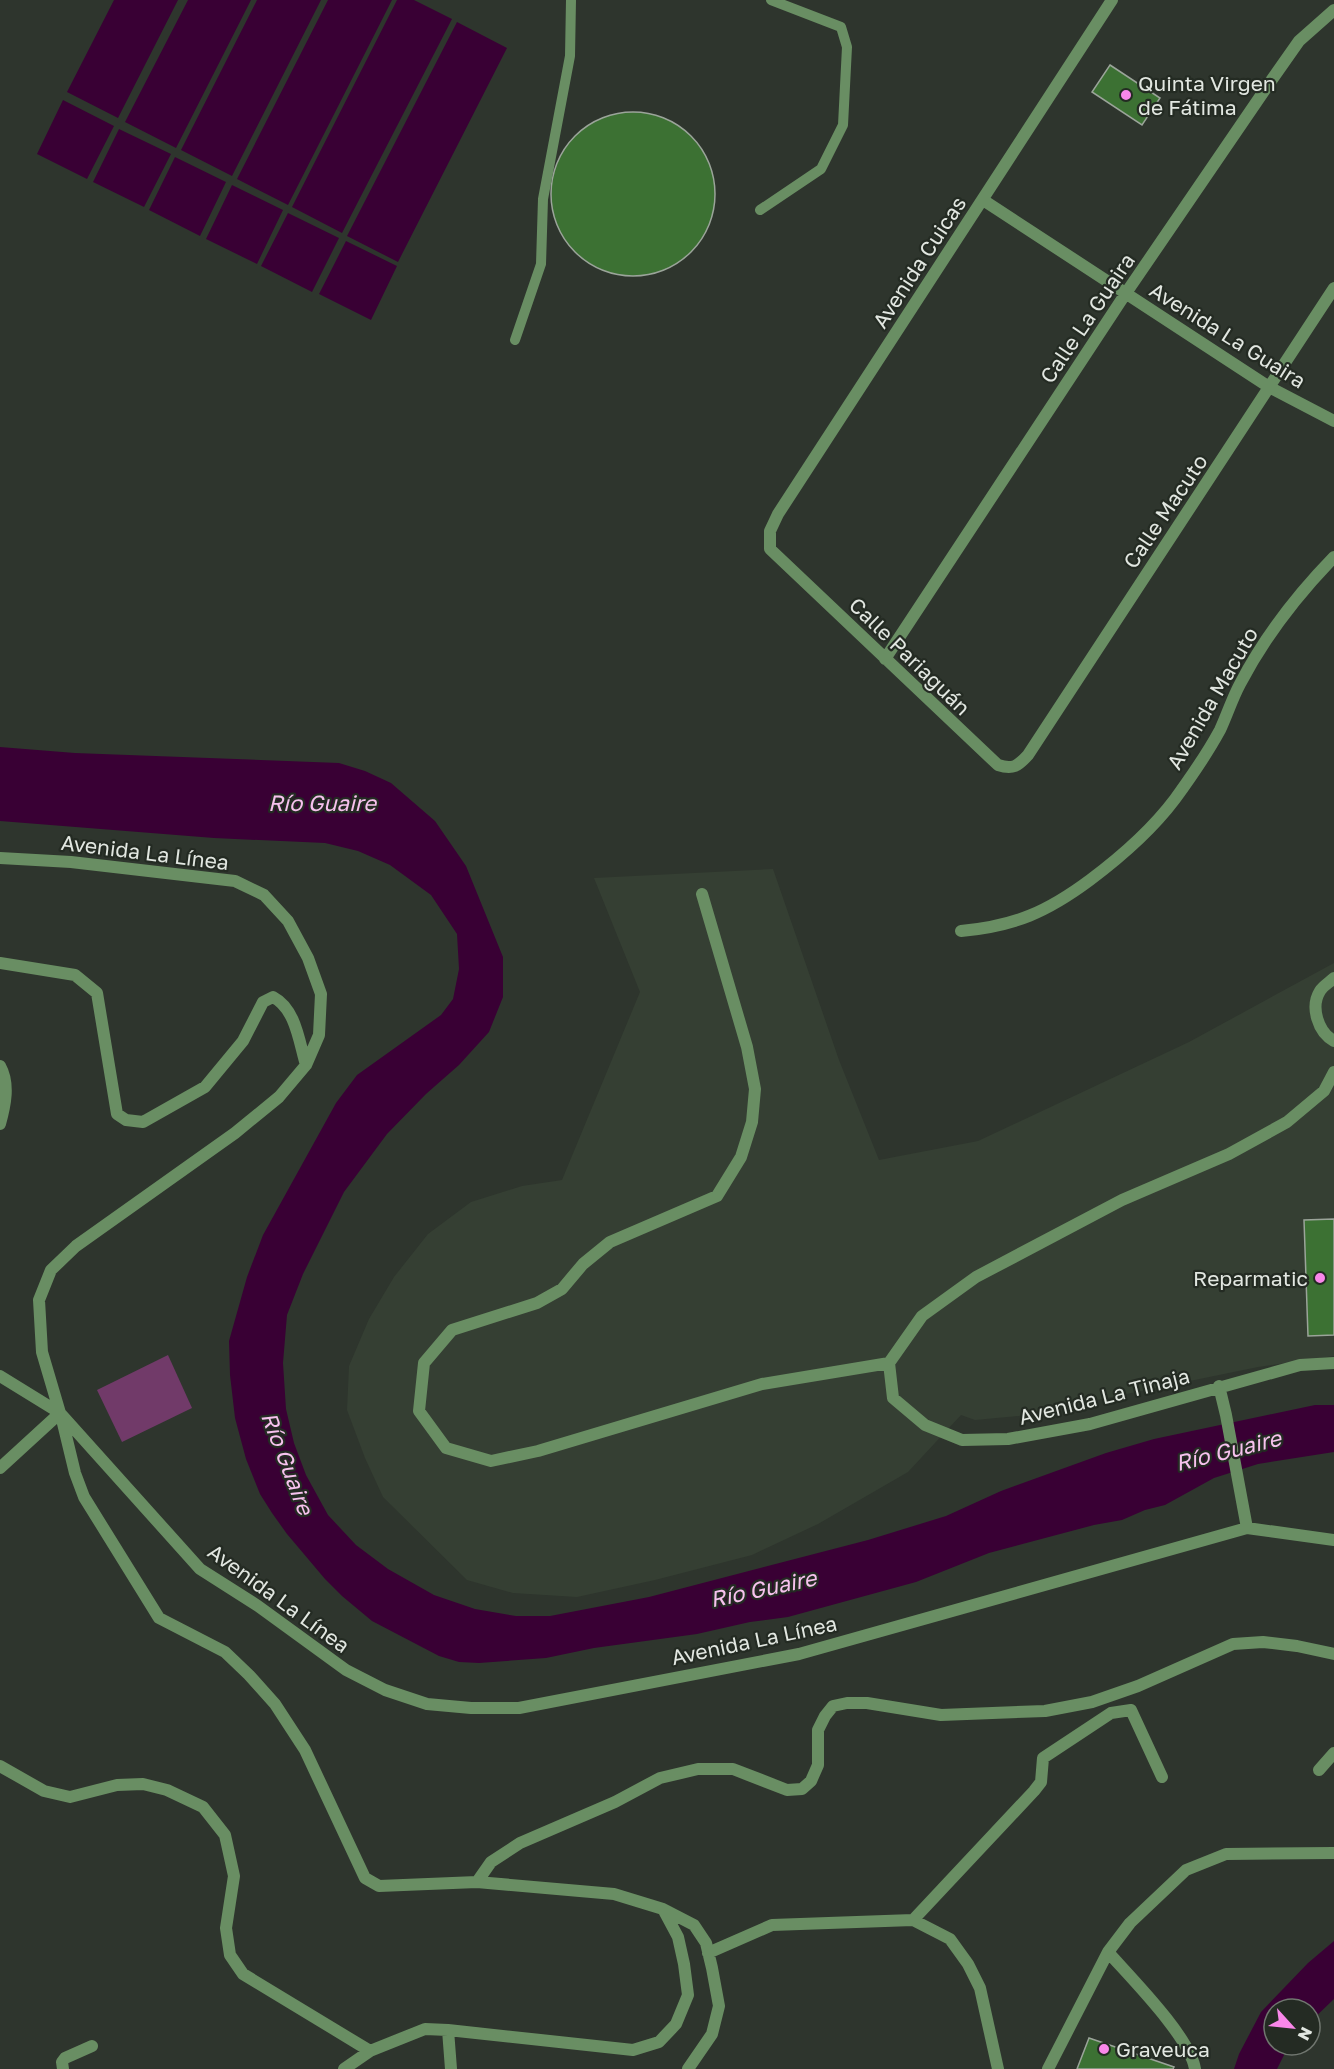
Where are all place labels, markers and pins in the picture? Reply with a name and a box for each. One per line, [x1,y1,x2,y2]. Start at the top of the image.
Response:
place label: Quinta Virgen de Fátima [1138,70,1276,120]
marker: Quinta Virgen de Fátima [1119,88,1133,102]
place label: Reparmatic [1193,1265,1308,1291]
marker: Reparmatic [1313,1271,1327,1285]
place label: Graveuca [1116,2036,1210,2062]
marker: Graveuca [1097,2042,1111,2056]

